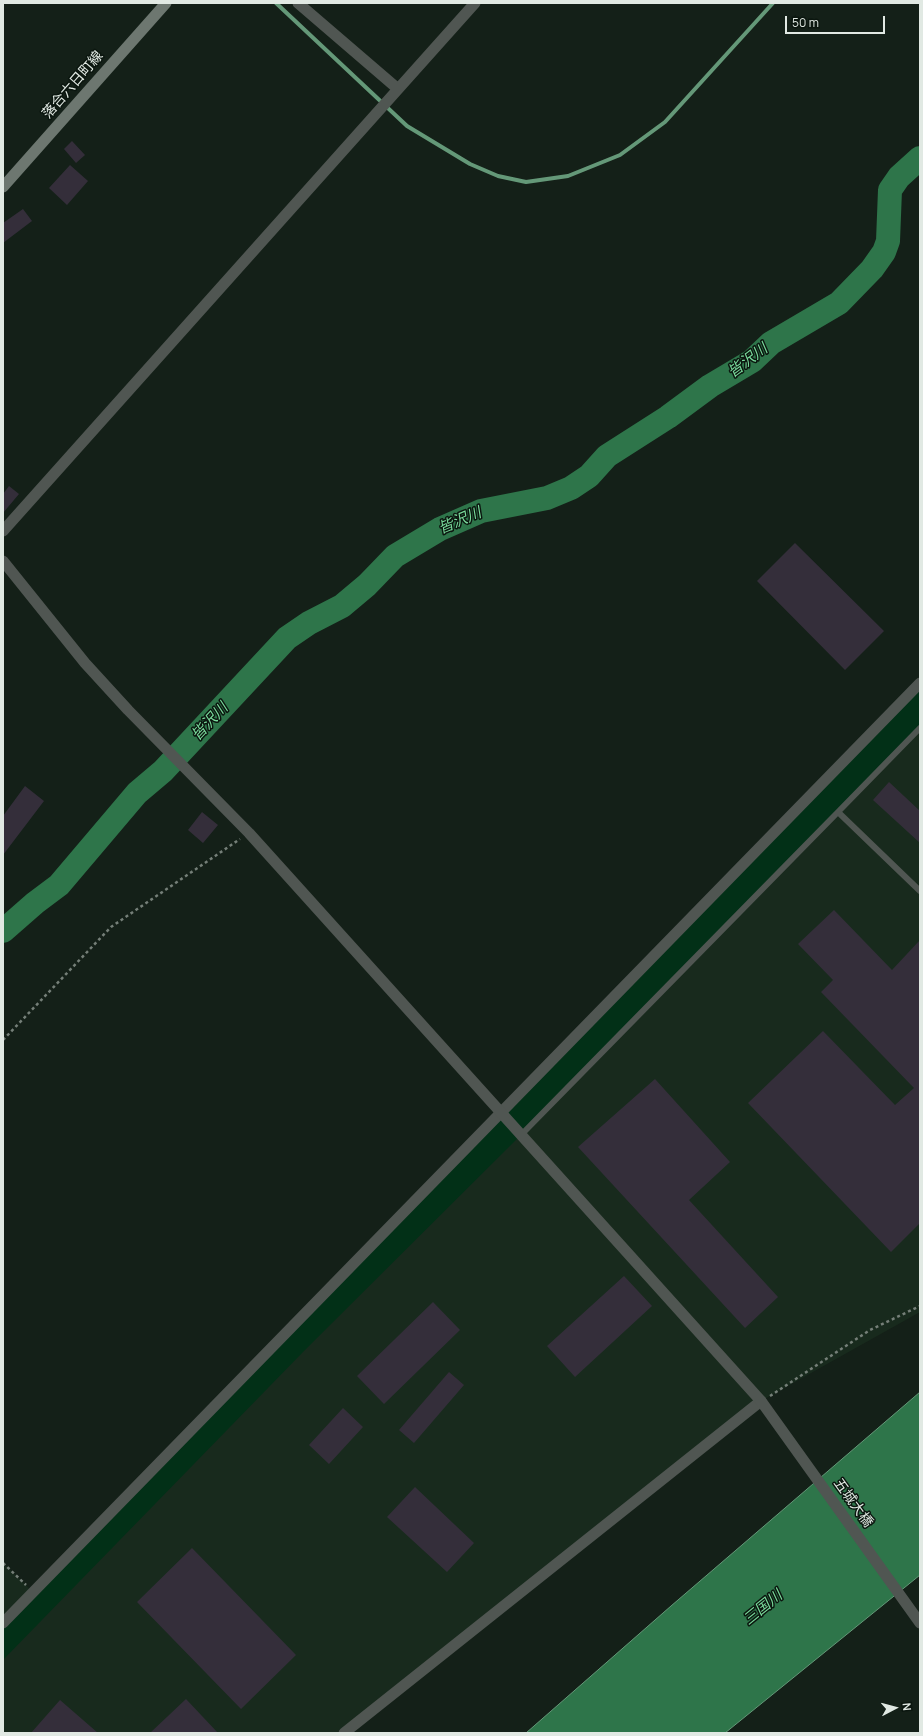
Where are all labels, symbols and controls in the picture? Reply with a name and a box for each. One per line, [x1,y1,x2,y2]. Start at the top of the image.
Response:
scale bar [787,8,887,34]
text: 50 m [792,14,819,31]
street label: 落合六日町線 [39,48,107,122]
water label: 皆沢川 [725,340,771,382]
water label: 皆沢川 [436,504,484,538]
water label: 皆沢川 [188,699,232,745]
street label: 五城大橋 [830,1475,876,1531]
water label: 三国川 [740,1587,786,1629]
north arrow [875,1688,915,1728]
text: N [900,1702,915,1711]

